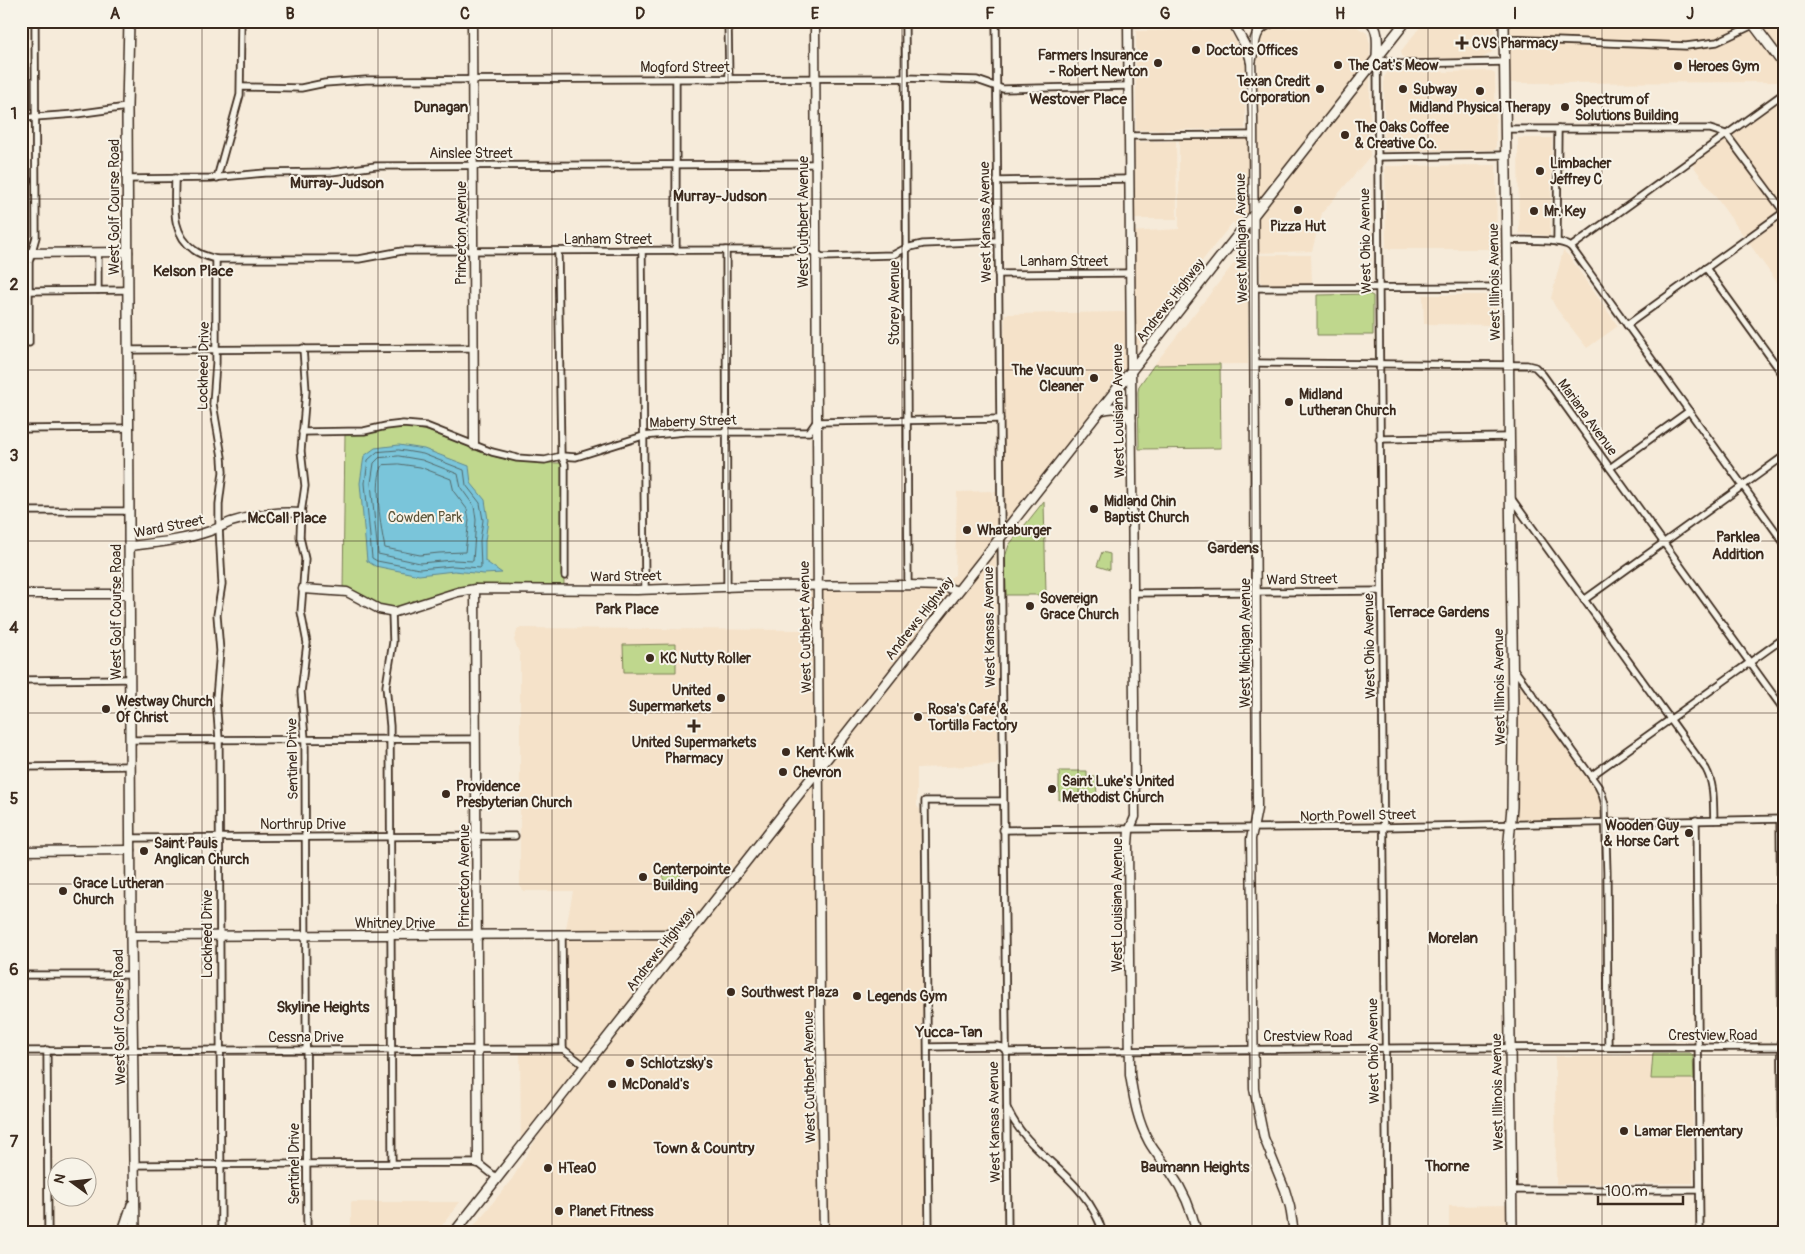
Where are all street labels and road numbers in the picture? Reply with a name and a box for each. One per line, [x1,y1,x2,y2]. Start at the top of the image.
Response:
street label: Mogford Street [640,59,730,76]
street label: West Golf Course Road [106,139,123,275]
street label: Ainslee Street [429,145,513,162]
street label: West Cuthbert Avenue [795,156,812,288]
street label: West Kansas Avenue [976,161,995,283]
street label: West Michigan Avenue [1232,173,1251,303]
street label: Princeton Avenue [453,181,470,285]
street label: West Ohio Avenue [1356,188,1375,294]
street label: West Illinois Avenue [1485,223,1504,341]
street label: Lanham Street [564,231,653,248]
street label: Lanham Street [1020,253,1109,270]
street label: Andrews Highway [1133,255,1208,345]
street label: Storey Avenue [886,260,903,346]
street label: Lockheed Drive [194,322,213,410]
street label: West Louisiana Avenue [1109,344,1128,478]
street label: Mariana Avenue [1554,376,1621,459]
street label: Maberry Street [649,411,737,432]
street label: Ward Street [133,511,206,542]
street label: West Golf Course Road [108,544,125,680]
street label: West Cuthbert Avenue [796,561,815,693]
street label: West Kansas Avenue [980,566,999,688]
street label: Ward Street [590,567,662,586]
street label: Ward Street [1266,570,1338,589]
street label: Andrews Highway [882,573,957,663]
street label: West Michigan Avenue [1237,578,1254,708]
street label: West Ohio Avenue [1360,593,1379,699]
street label: West Illinois Avenue [1490,628,1509,746]
street label: Sentinel Drive [283,718,302,800]
street label: North Powell Street [1300,806,1417,825]
street label: Northrup Drive [260,816,346,833]
street label: Princeton Avenue [456,824,473,928]
street label: West Louisiana Avenue [1109,838,1126,972]
street label: Lockheed Drive [199,890,216,978]
street label: Andrews Highway [623,904,698,994]
street label: Whitney Drive [355,915,435,932]
street label: West Golf Course Road [110,949,129,1085]
street label: West Ohio Avenue [1364,998,1383,1104]
street label: West Cuthbert Avenue [800,1011,819,1143]
street label: Crestview Road [1668,1027,1758,1044]
street label: Crestview Road [1263,1028,1353,1045]
street label: Cessna Drive [268,1029,344,1046]
street label: West Illinois Avenue [1488,1033,1507,1151]
street label: West Kansas Avenue [985,1061,1004,1183]
street label: Sentinel Drive [286,1123,303,1205]

